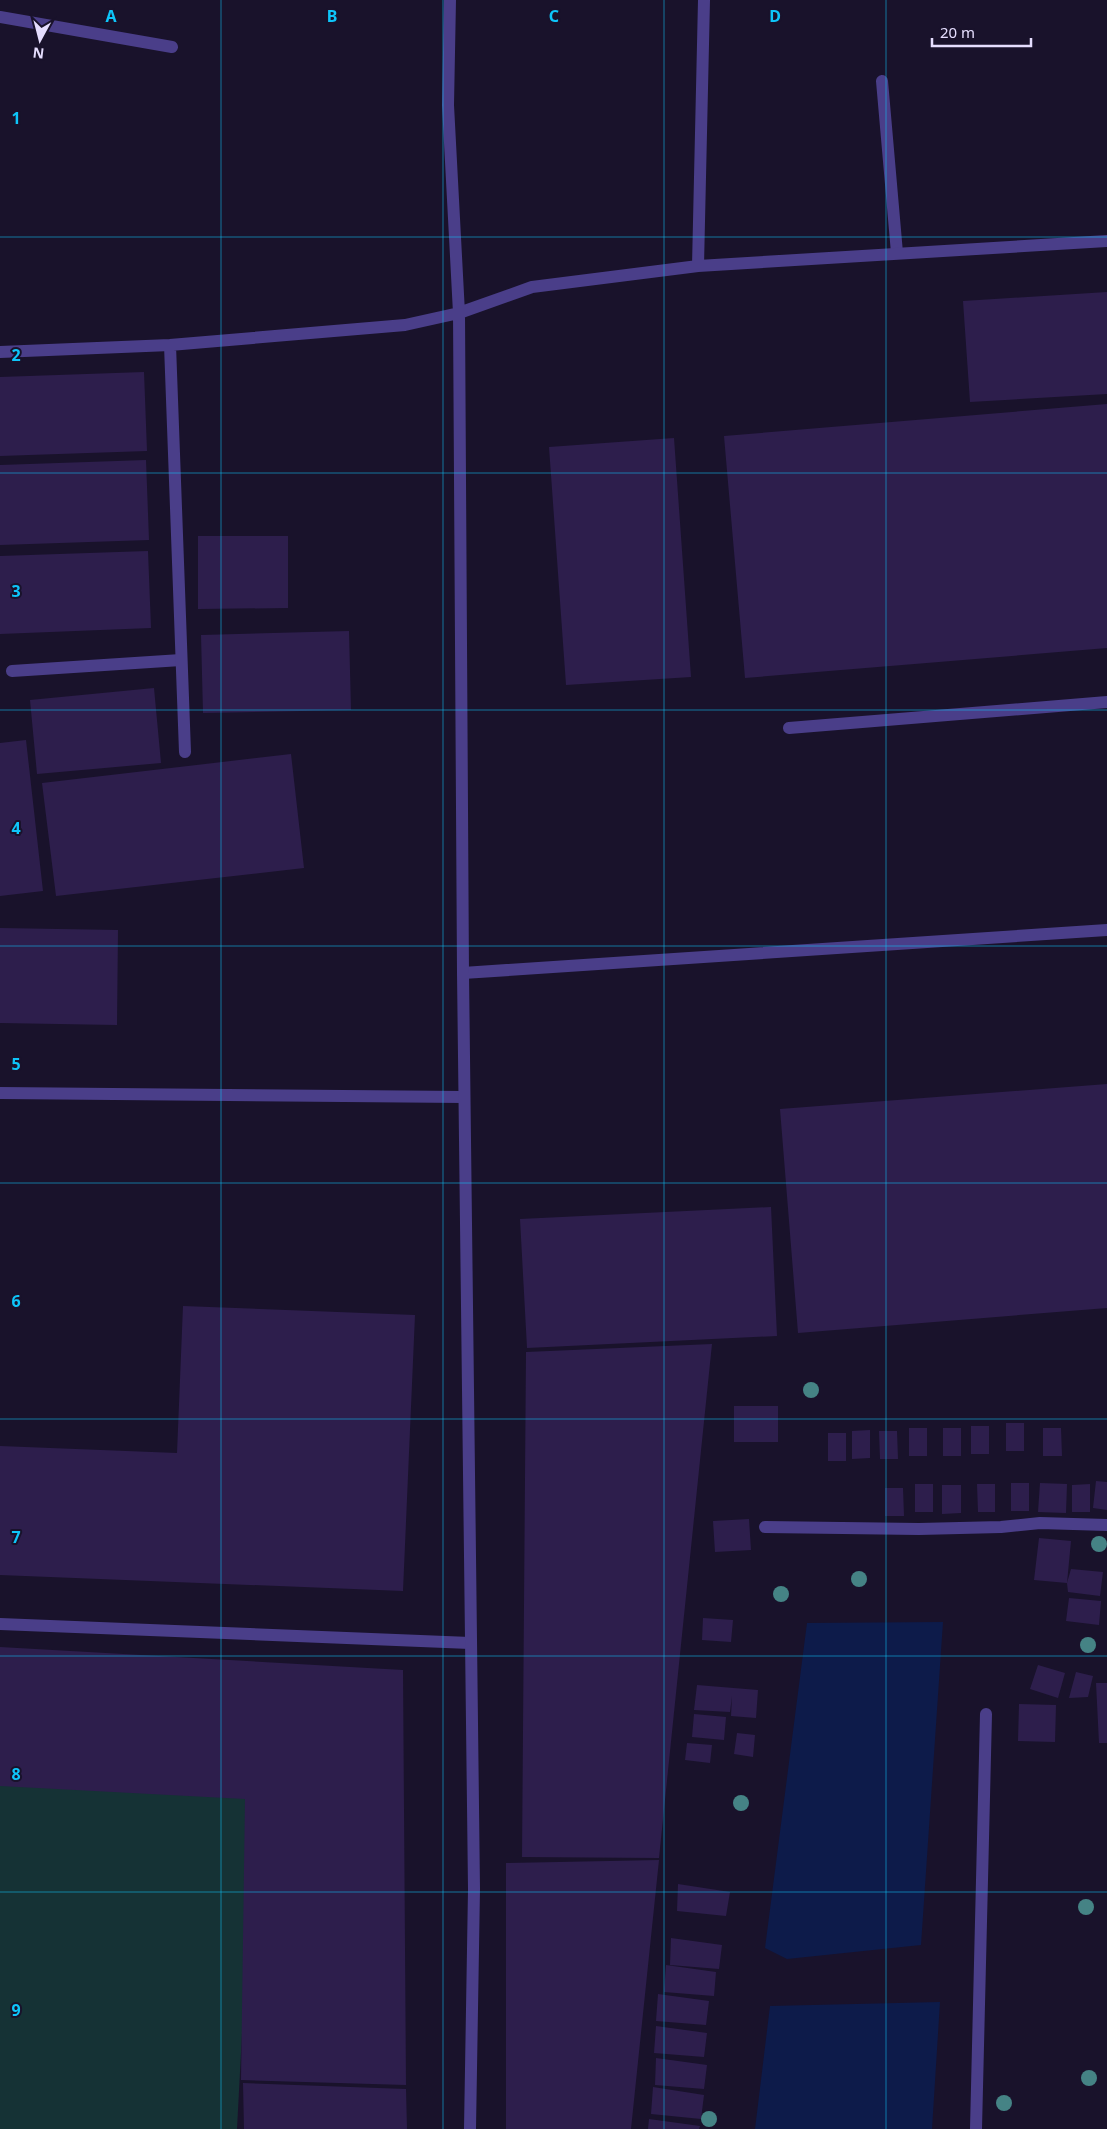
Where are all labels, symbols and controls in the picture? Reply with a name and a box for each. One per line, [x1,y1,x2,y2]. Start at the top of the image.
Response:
text: A [105,5,117,27]
text: B [327,5,337,27]
text: C [549,5,559,27]
text: D [769,5,781,27]
north arrow [15,15,65,65]
scale bar [932,15,1031,47]
text: 20 m [940,22,975,42]
text: N [32,43,45,64]
text: 1 [11,107,21,129]
text: 2 [11,344,21,366]
text: 3 [11,580,21,602]
text: 4 [11,817,21,839]
text: 5 [11,1053,21,1075]
text: 6 [11,1290,21,1312]
text: 7 [11,1526,21,1548]
text: 8 [11,1763,21,1785]
text: 9 [11,1999,21,2021]

